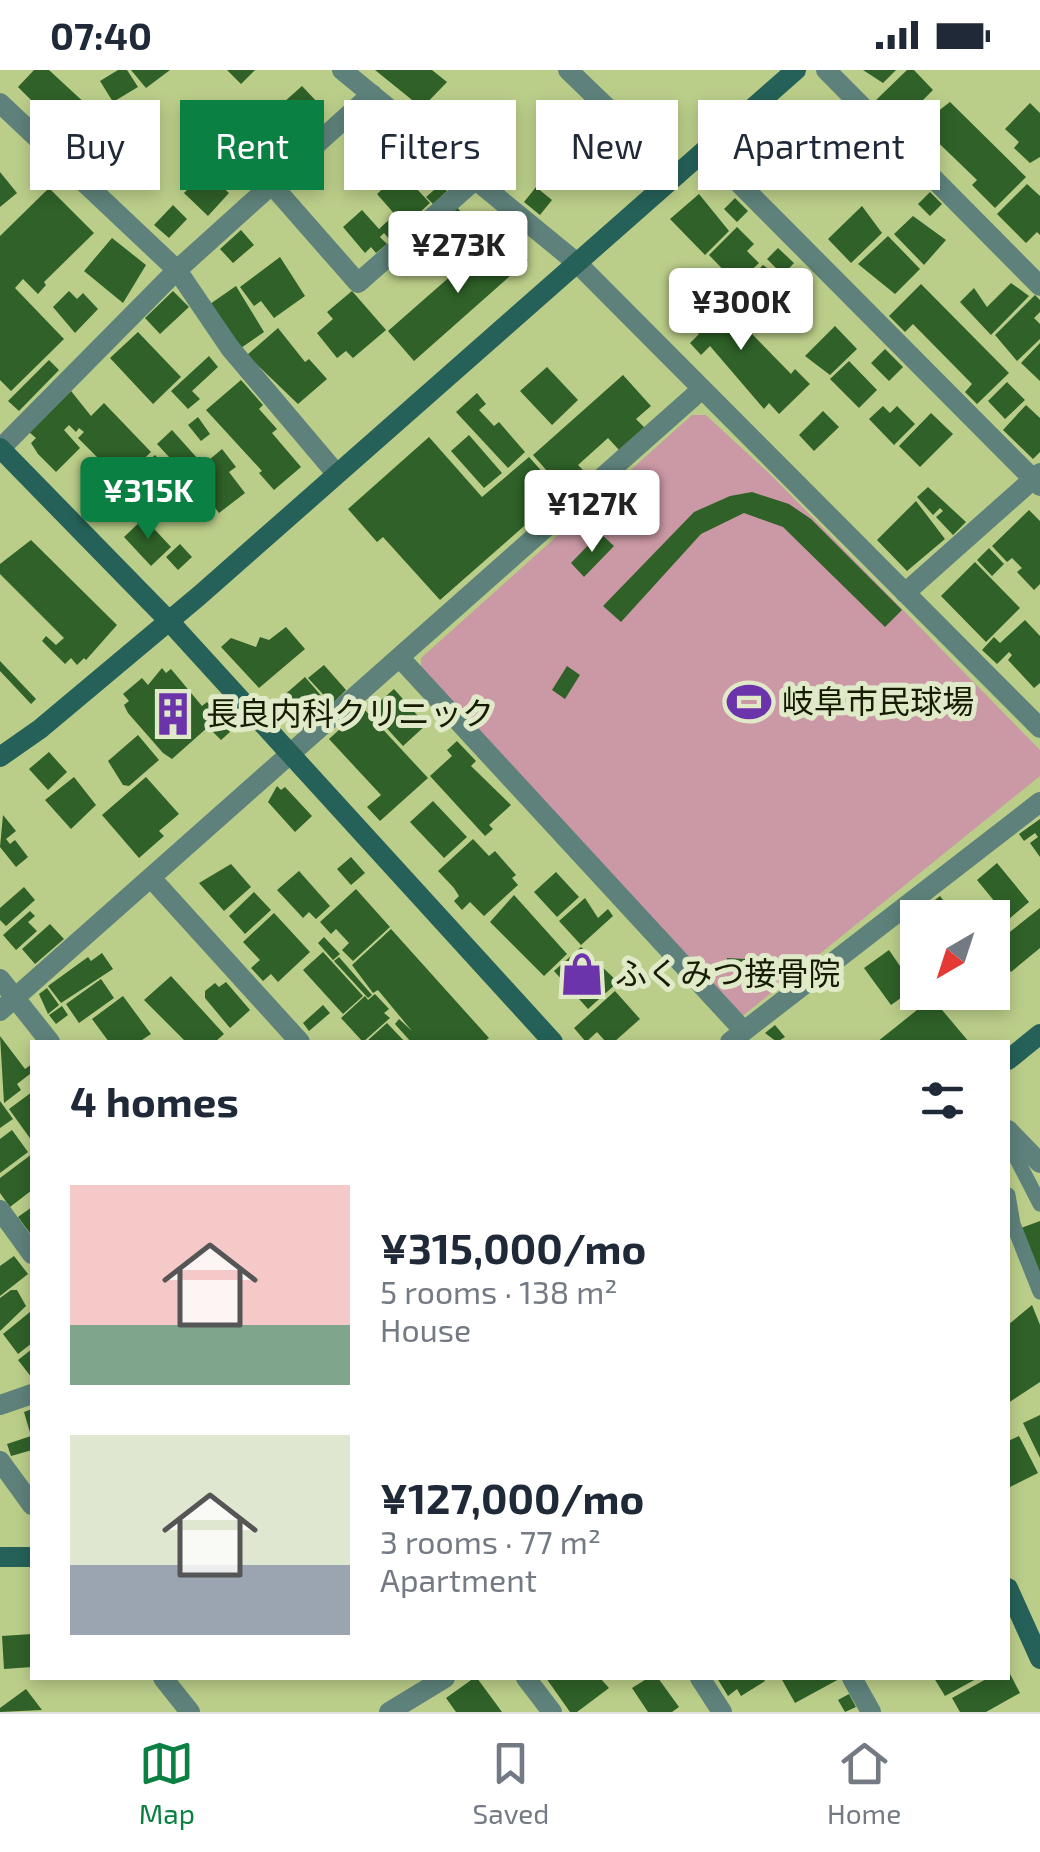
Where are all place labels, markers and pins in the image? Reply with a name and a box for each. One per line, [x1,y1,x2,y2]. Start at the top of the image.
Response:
pin: ¥273K [388,211,528,296]
pin: ¥300K [671,268,811,353]
pin: ¥315K [78,457,218,542]
pin: ¥127K [522,470,662,555]
sports icon: 岐阜市民球場 [725,678,773,726]
place label: 岐阜市民球場 [782,681,974,719]
building icon: 長良内科クリニック [149,690,197,738]
place label: 長良内科クリニック [206,693,494,731]
shop icon: ふくみつ接骨院 [558,950,606,998]
place label: ふくみつ接骨院 [615,953,840,991]

